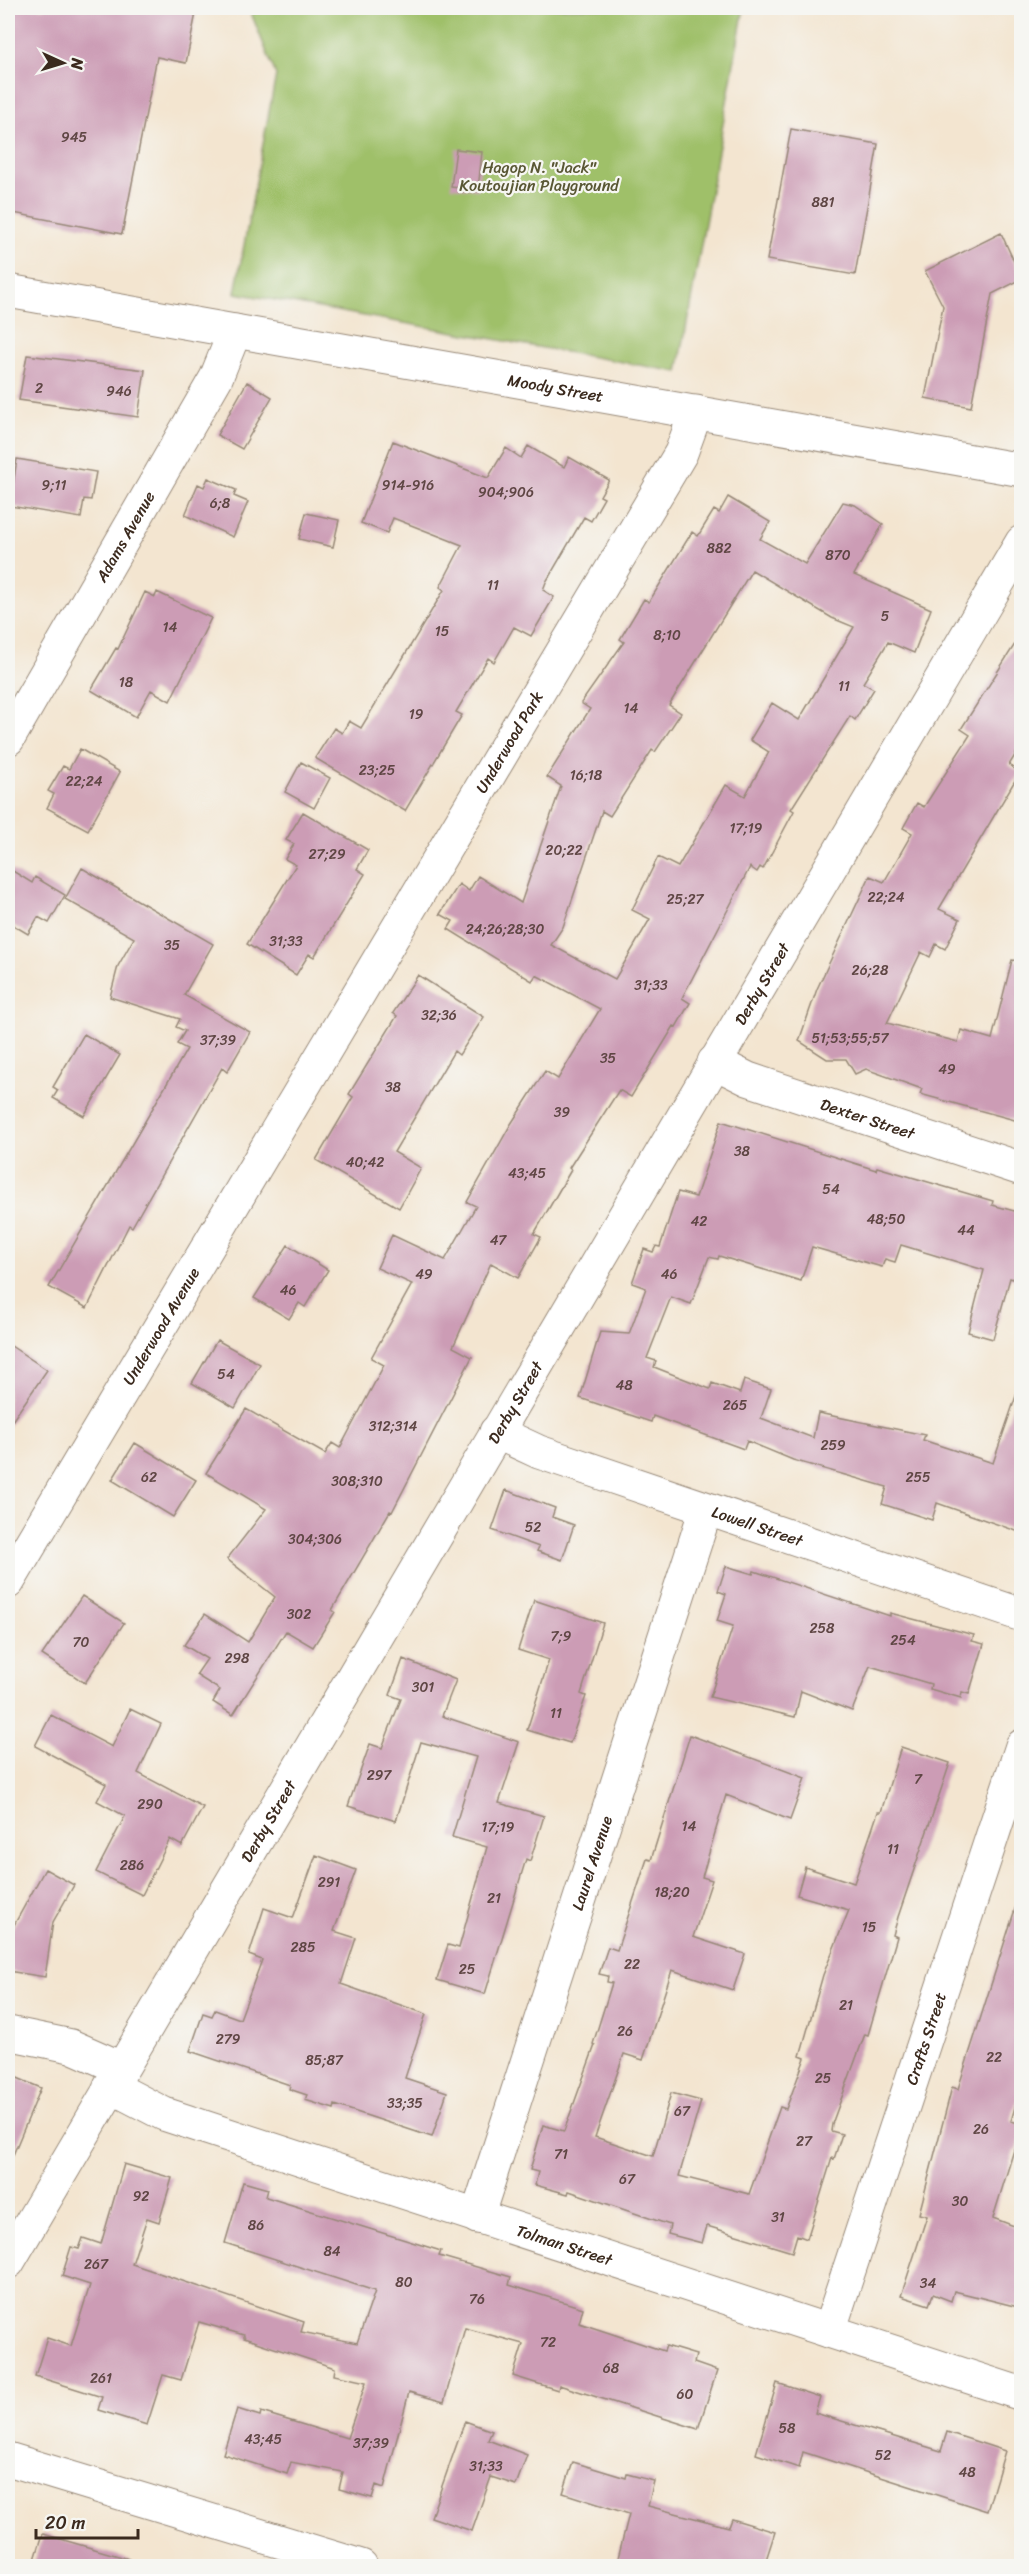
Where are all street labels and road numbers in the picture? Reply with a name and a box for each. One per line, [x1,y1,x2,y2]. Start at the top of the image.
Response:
street label: Moody Street [505,365,606,411]
street label: Adams Avenue [87,485,163,589]
street label: Underwood Park [467,685,551,799]
street label: Derby Street [726,936,798,1031]
street label: Dexter Street [816,1090,919,1148]
street label: Underwood Avenue [114,1261,208,1391]
street label: Derby Street [479,1355,551,1449]
street label: Lowell Street [708,1497,807,1555]
street label: Derby Street [233,1774,305,1868]
street label: Laurel Avenue [563,1812,621,1914]
street label: Crafts Street [897,1988,955,2089]
street label: Tolman Street [512,2216,617,2275]

